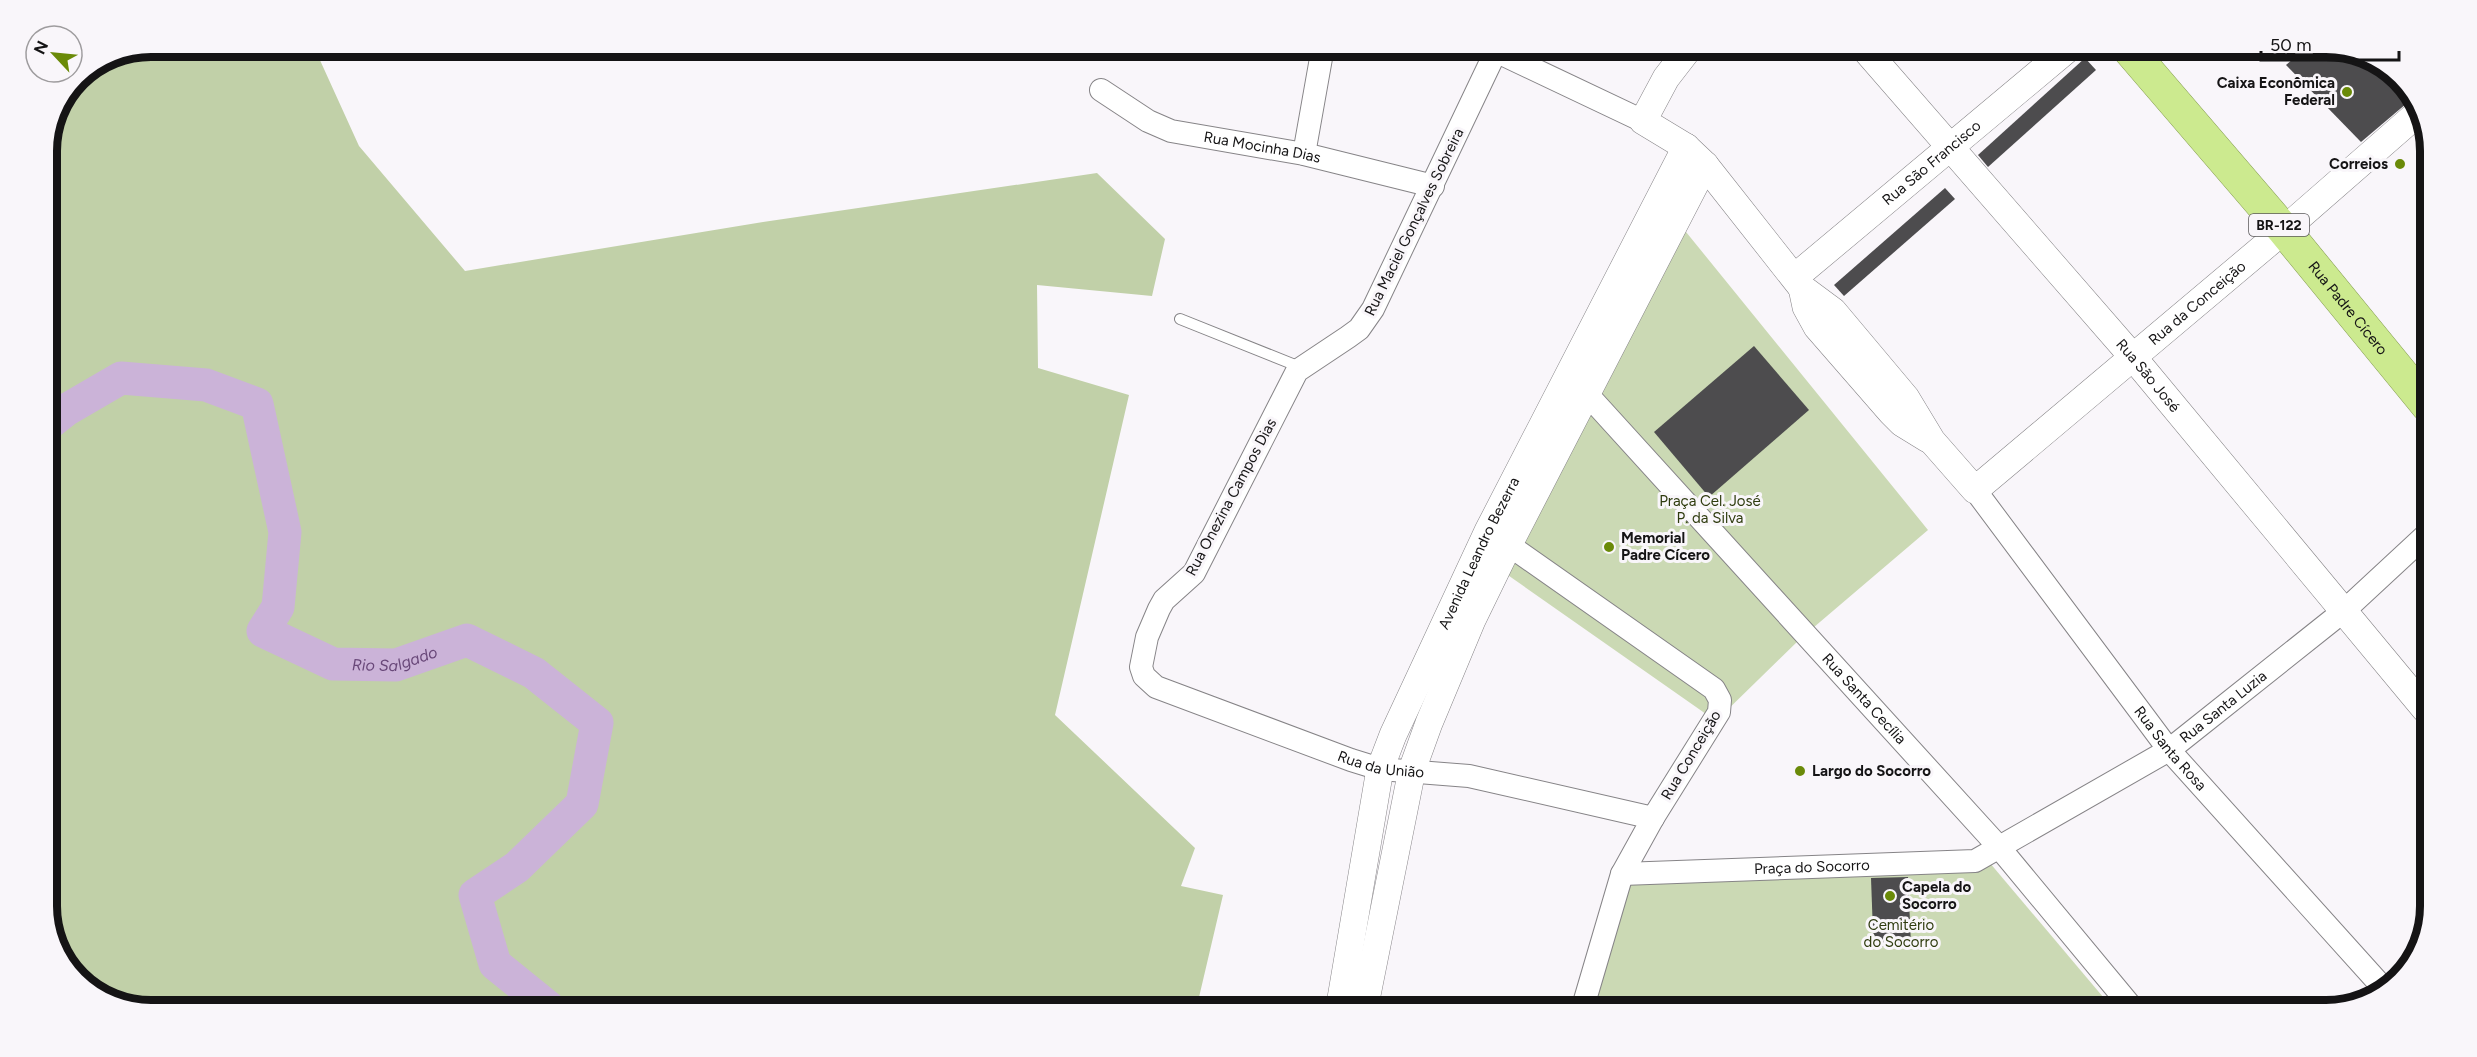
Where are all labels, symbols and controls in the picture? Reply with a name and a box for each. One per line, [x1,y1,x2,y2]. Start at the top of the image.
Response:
north arrow [24,24,84,84]
scale bar [2261,24,2399,62]
text: 50 m [2270,34,2312,56]
text: N [30,38,52,57]
place label: Caixa Econômica Federal [2217,74,2335,109]
marker: Caixa Econômica Federal [2340,85,2354,99]
street label: Rua São Francisco [1879,116,1985,209]
street label: Rua Maciel Gonçalves Sobreira [1361,125,1467,319]
street label: Rua Mocinha Dias [1202,128,1323,167]
place label: Correios [2329,155,2388,173]
marker: Correios [2393,157,2407,171]
road number: BR-122 [2249,214,2309,236]
street label: Rua da Conceição [2145,257,2250,349]
street label: Rua Padre Cícero [2304,258,2392,359]
street label: Rua São José [2112,335,2184,416]
street label: Rua Onezina Campos Dias [1182,415,1280,579]
street label: Avenida Leandro Bezerra [1435,474,1523,632]
park label: Praça Cel. José P. da Silva [1659,492,1761,527]
place label: Memorial Padre Cícero [1621,529,1710,564]
marker: Memorial Padre Cícero [1602,540,1616,554]
water label: Rio Salgado [352,642,440,675]
street label: Rua Santa Cecília [1818,650,1910,748]
street label: Rua Santa Luzia [2176,667,2270,747]
street label: Rua Santa Rosa [2130,703,2210,794]
street label: Rua Conceição [1657,707,1725,803]
street label: Rua da União [1335,747,1425,781]
place label: Largo do Socorro [1812,762,1931,780]
marker: Largo do Socorro [1793,764,1807,778]
street label: Praça do Socorro [1754,856,1870,878]
place label: Capela do Socorro [1902,878,1971,913]
marker: Capela do Socorro [1883,889,1897,903]
park label: Cemitério do Socorro [1864,916,1939,951]

